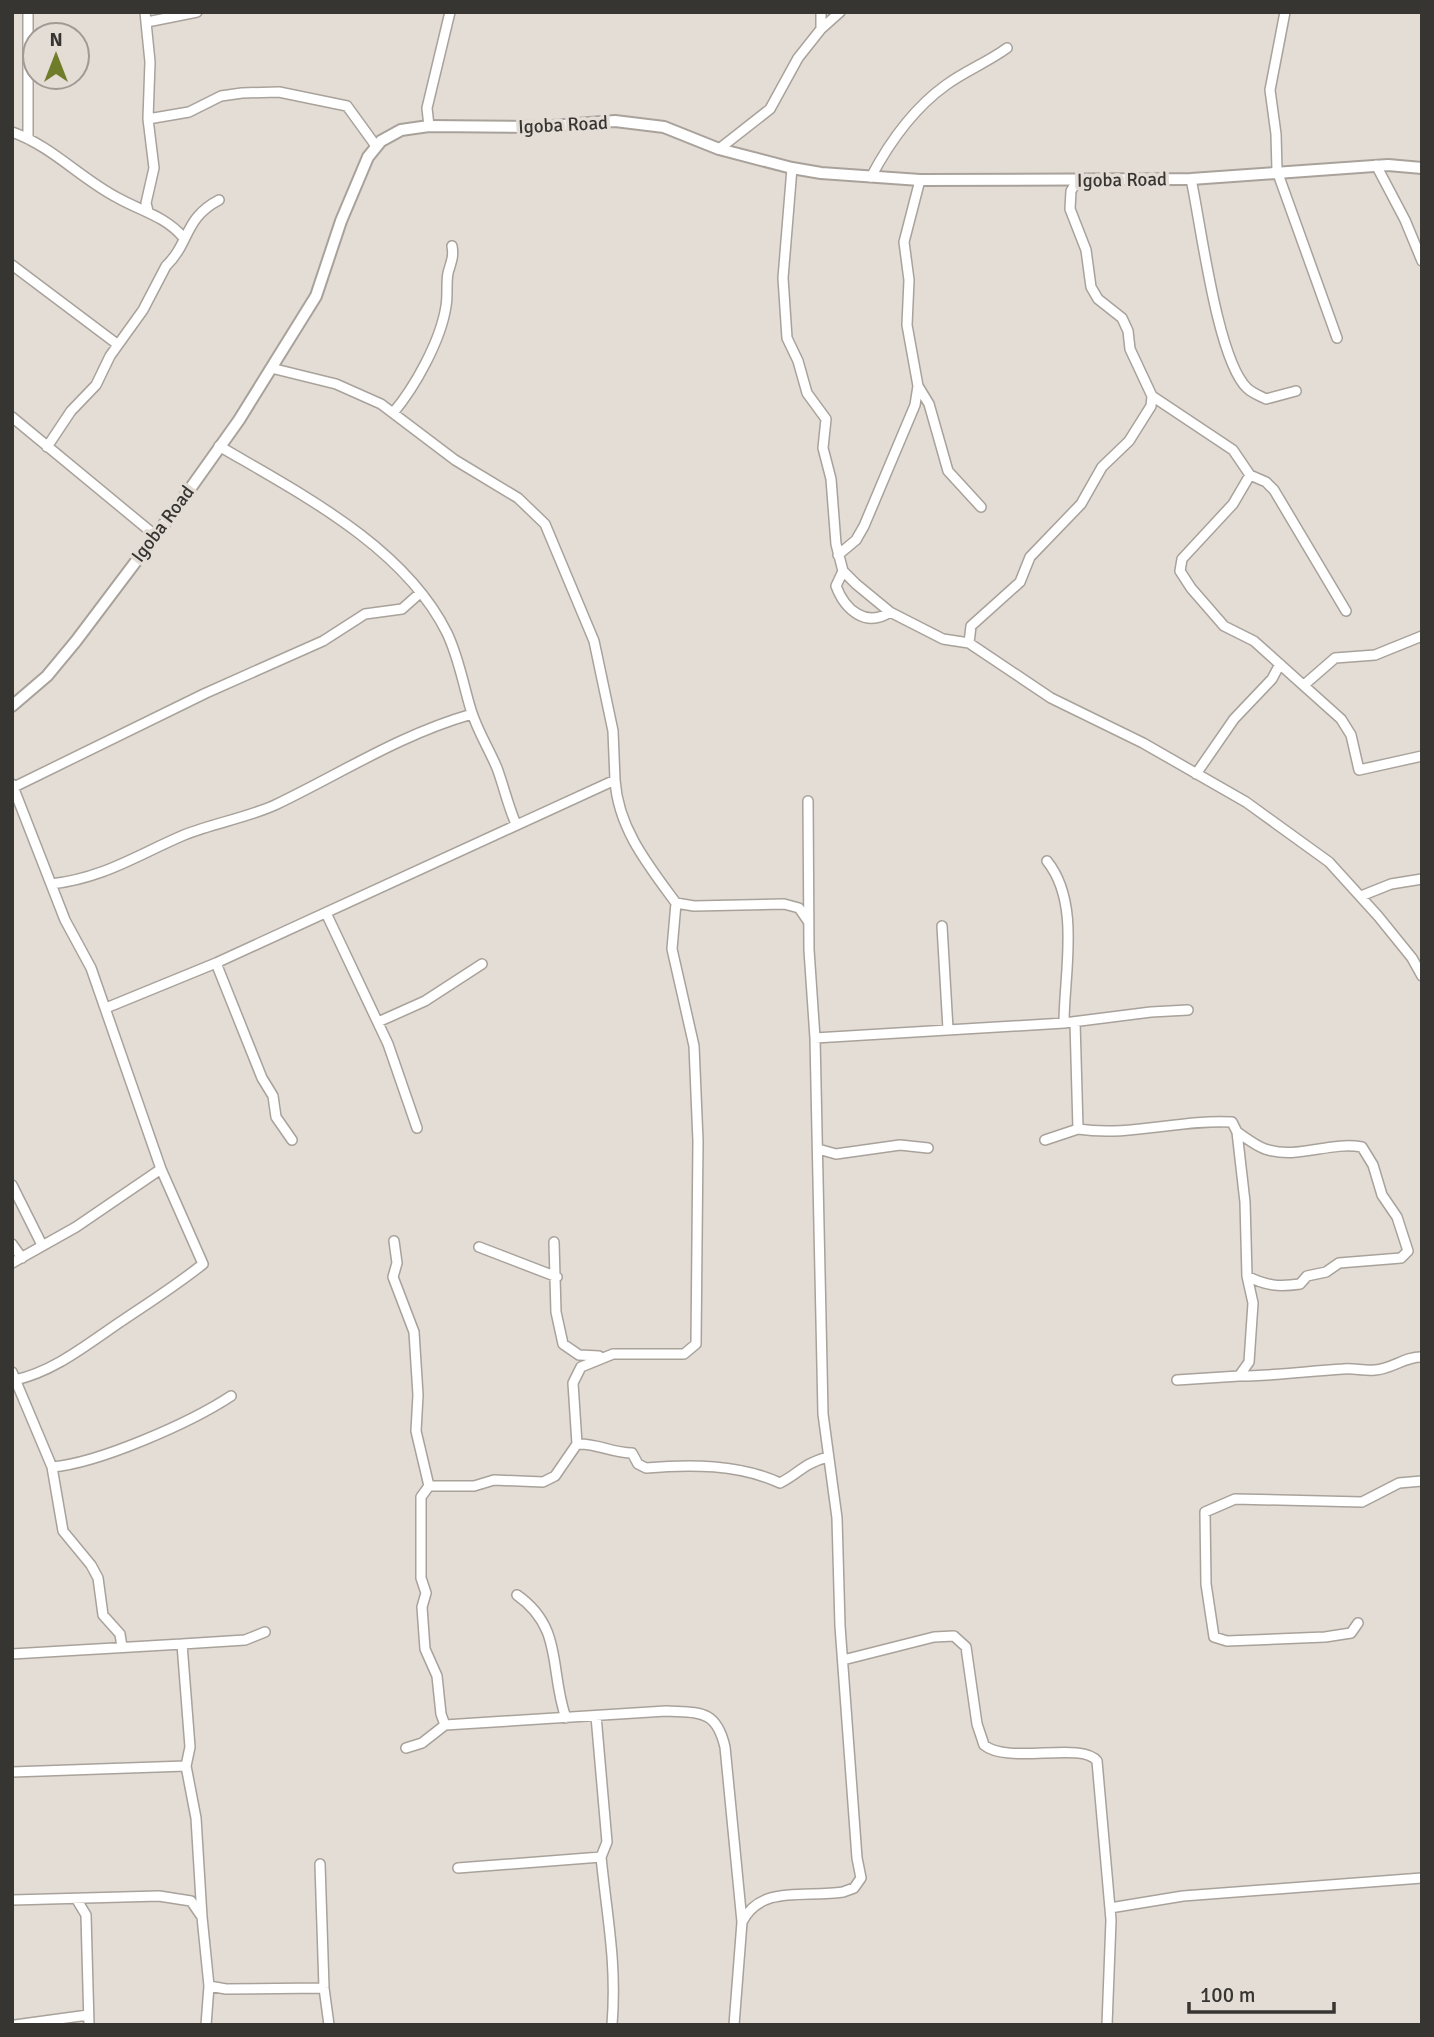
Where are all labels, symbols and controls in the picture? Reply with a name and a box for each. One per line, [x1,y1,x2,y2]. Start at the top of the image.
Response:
north arrow [21,21,91,91]
text: N [49,28,63,52]
street label: Igoba Road [517,111,609,139]
street label: Igoba Road [1077,167,1167,193]
street label: Igoba Road [126,481,200,567]
scale bar [1189,1970,1334,2014]
text: 100 m [1200,1982,1255,2008]

